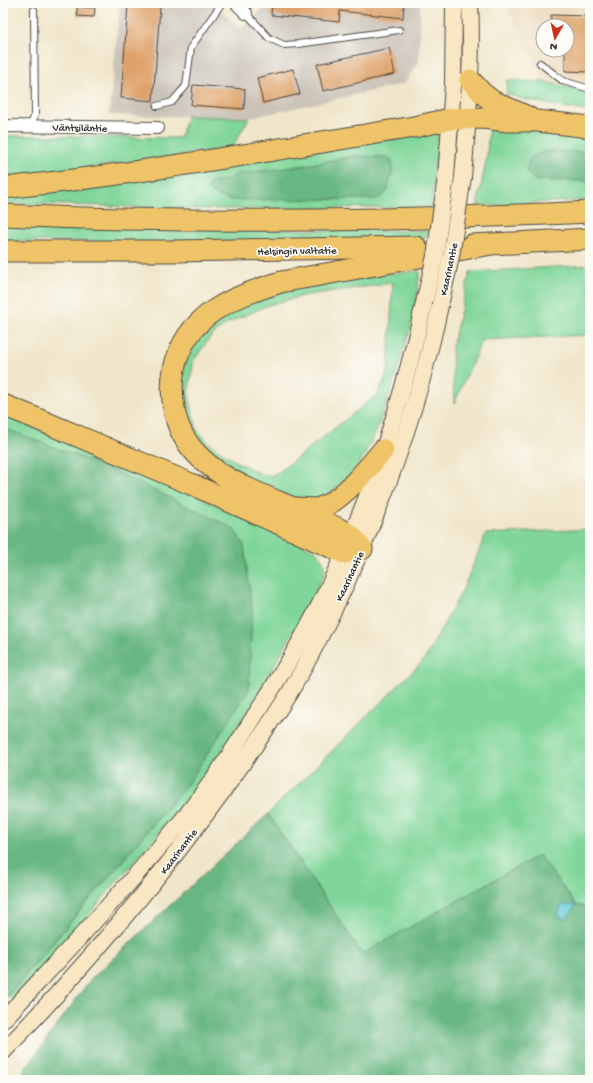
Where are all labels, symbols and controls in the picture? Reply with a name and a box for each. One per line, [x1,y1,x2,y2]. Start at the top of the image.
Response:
north arrow [535,18,575,58]
text: N [549,39,558,52]
street label: Väntsiläntie [52,123,108,135]
street label: Kaarinantie [439,242,461,297]
street label: Helsingin valtatie [257,245,337,259]
street label: Kaarinantie [334,550,368,604]
street label: Kaarinantie [159,827,201,877]

